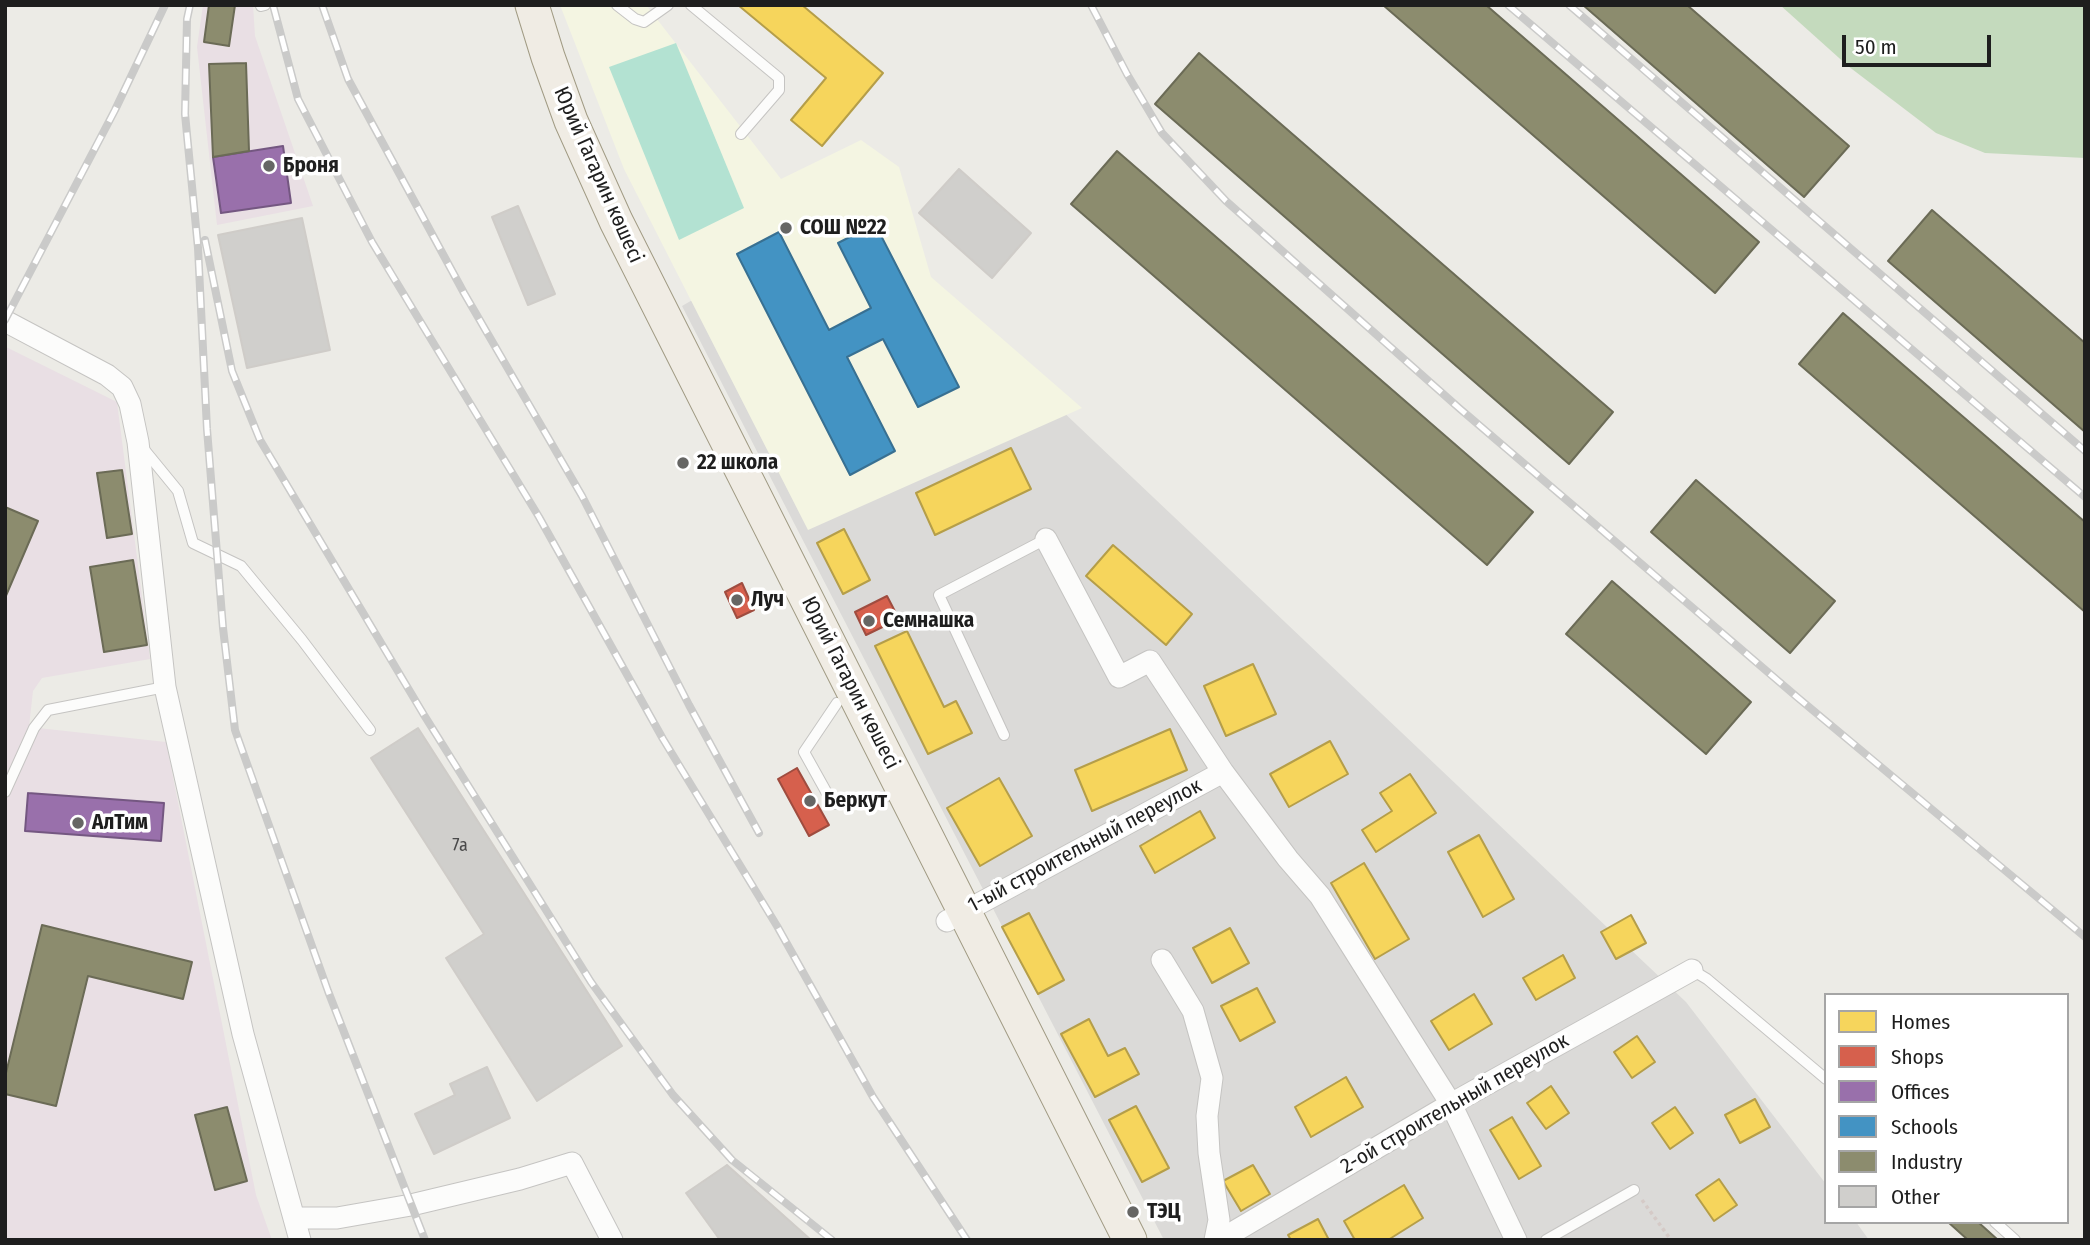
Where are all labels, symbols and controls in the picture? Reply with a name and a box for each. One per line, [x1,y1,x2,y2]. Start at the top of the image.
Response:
scale bar [1845,21,1994,65]
text: 50 m [1855,34,1897,60]
street label: Юрий Гагарин көшесі [548,83,648,267]
place label: Броня [283,153,339,179]
marker: Броня [261,158,277,174]
place label: СОШ №22 [800,215,886,241]
marker: СОШ №22 [778,220,794,236]
place label: 22 школа [697,450,778,476]
marker: 22 школа [675,455,691,471]
place label: Луч [751,587,784,613]
marker: Луч [729,592,745,608]
street label: Юрий Гагарин көшесі [796,593,904,773]
place label: Семнашка [883,608,974,634]
marker: Семнашка [861,613,877,629]
street label: 1-ый строительный переулок [964,774,1206,918]
place label: Беркут [824,788,887,814]
marker: Беркут [802,793,818,809]
place label: АлТим [92,810,148,836]
marker: АлТим [70,815,86,831]
house number: 7а [452,835,468,857]
legend [1824,993,2069,1224]
text: Homes [1891,1009,1950,1035]
street label: 2-ой строительный переулок [1336,1028,1574,1180]
text: Shops [1891,1044,1944,1070]
text: Offices [1891,1079,1950,1105]
text: Schools [1891,1114,1958,1140]
text: Industry [1891,1149,1962,1175]
text: Other [1891,1184,1940,1210]
place label: ТЭЦ [1147,1199,1181,1225]
marker: ТЭЦ [1125,1204,1141,1220]

